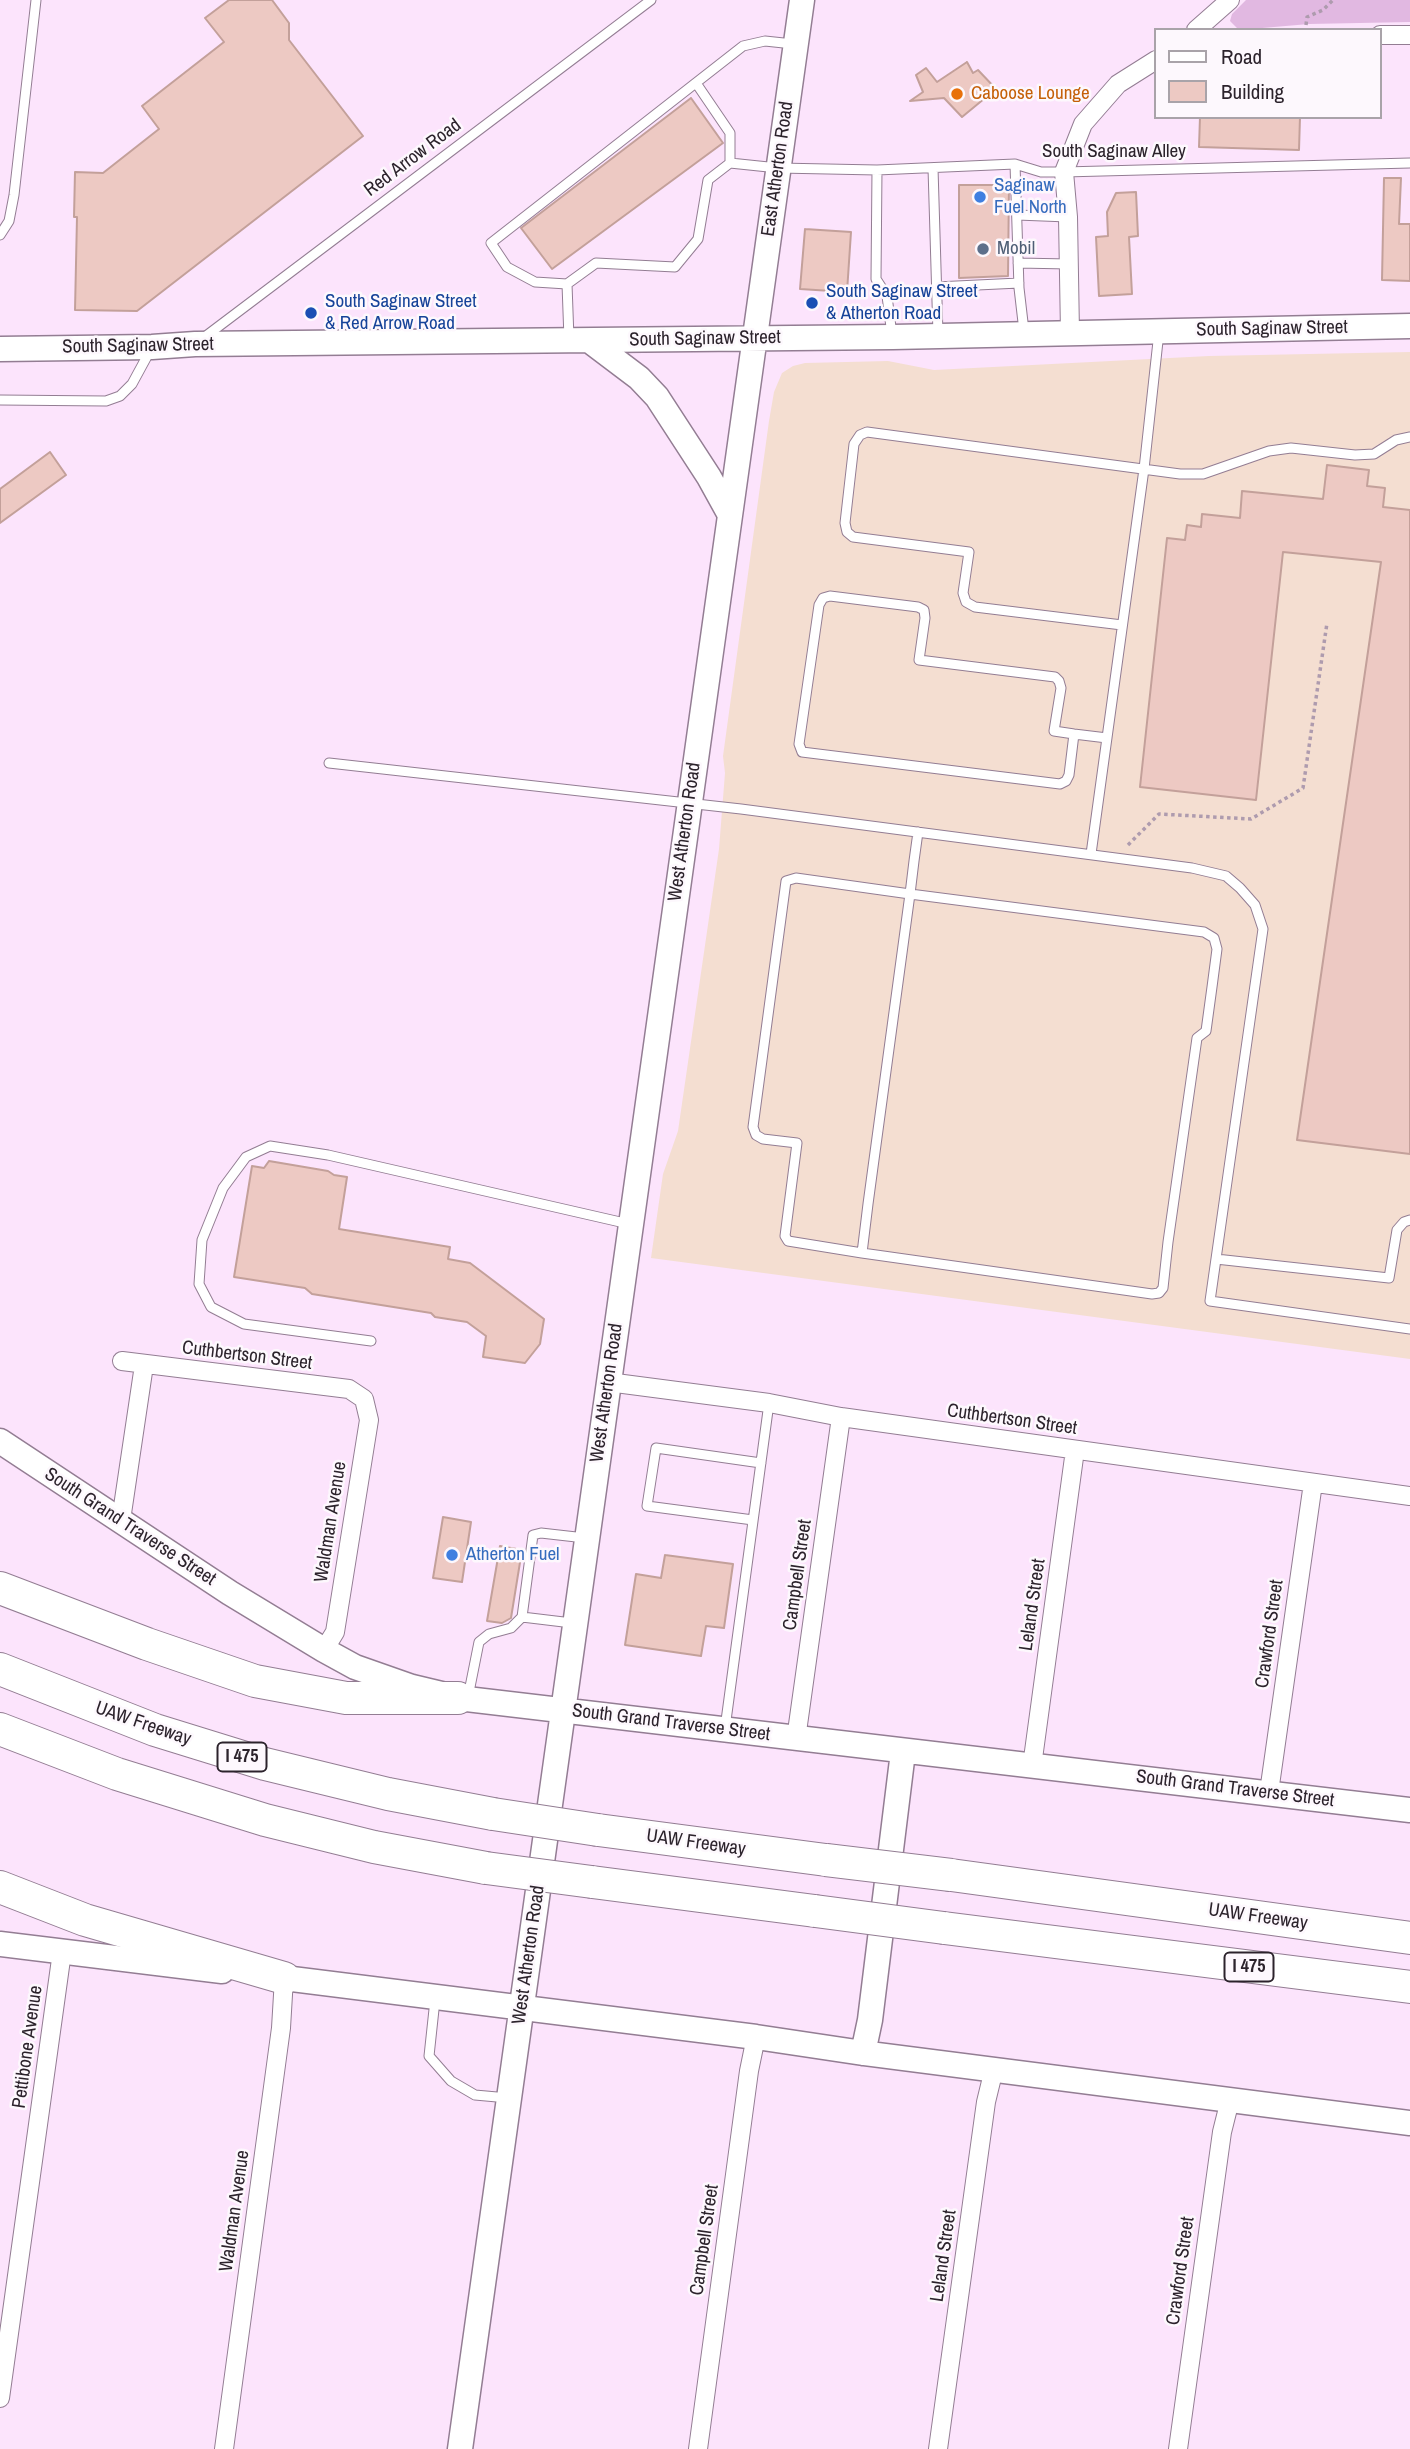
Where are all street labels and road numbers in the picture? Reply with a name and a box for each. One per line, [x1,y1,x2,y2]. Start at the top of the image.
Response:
street label: East Atherton Road [757,100,799,238]
street label: Red Arrow Road [360,114,466,202]
street label: South Saginaw Alley [1042,141,1186,163]
street label: South Saginaw Street [1196,316,1348,342]
street label: South Saginaw Street [629,326,781,352]
street label: South Saginaw Street [62,333,214,359]
street label: West Atherton Road [664,761,706,903]
street label: West Atherton Road [586,1322,628,1464]
street label: Cuthbertson Street [181,1337,313,1375]
street label: Cuthbertson Street [946,1400,1078,1440]
street label: Waldman Avenue [310,1460,352,1584]
street label: South Grand Traverse Street [40,1463,220,1591]
street label: Campbell Street [779,1518,817,1632]
street label: Leland Street [1015,1558,1051,1652]
street label: Crawford Street [1251,1578,1289,1690]
street label: UAW Freeway [92,1697,194,1751]
street label: South Grand Traverse Street [571,1700,771,1746]
road number: I 475 [218,1742,266,1772]
street label: South Grand Traverse Street [1135,1766,1335,1812]
street label: UAW Freeway [645,1825,747,1861]
street label: West Atherton Road [508,1884,550,2026]
street label: UAW Freeway [1207,1899,1309,1935]
road number: I 475 [1224,1952,1274,1982]
street label: Pettibone Avenue [8,1984,48,2110]
street label: Waldman Avenue [215,2149,255,2273]
street label: Campbell Street [686,2183,724,2297]
street label: Leland Street [926,2209,962,2303]
street label: Crawford Street [1162,2215,1200,2327]

